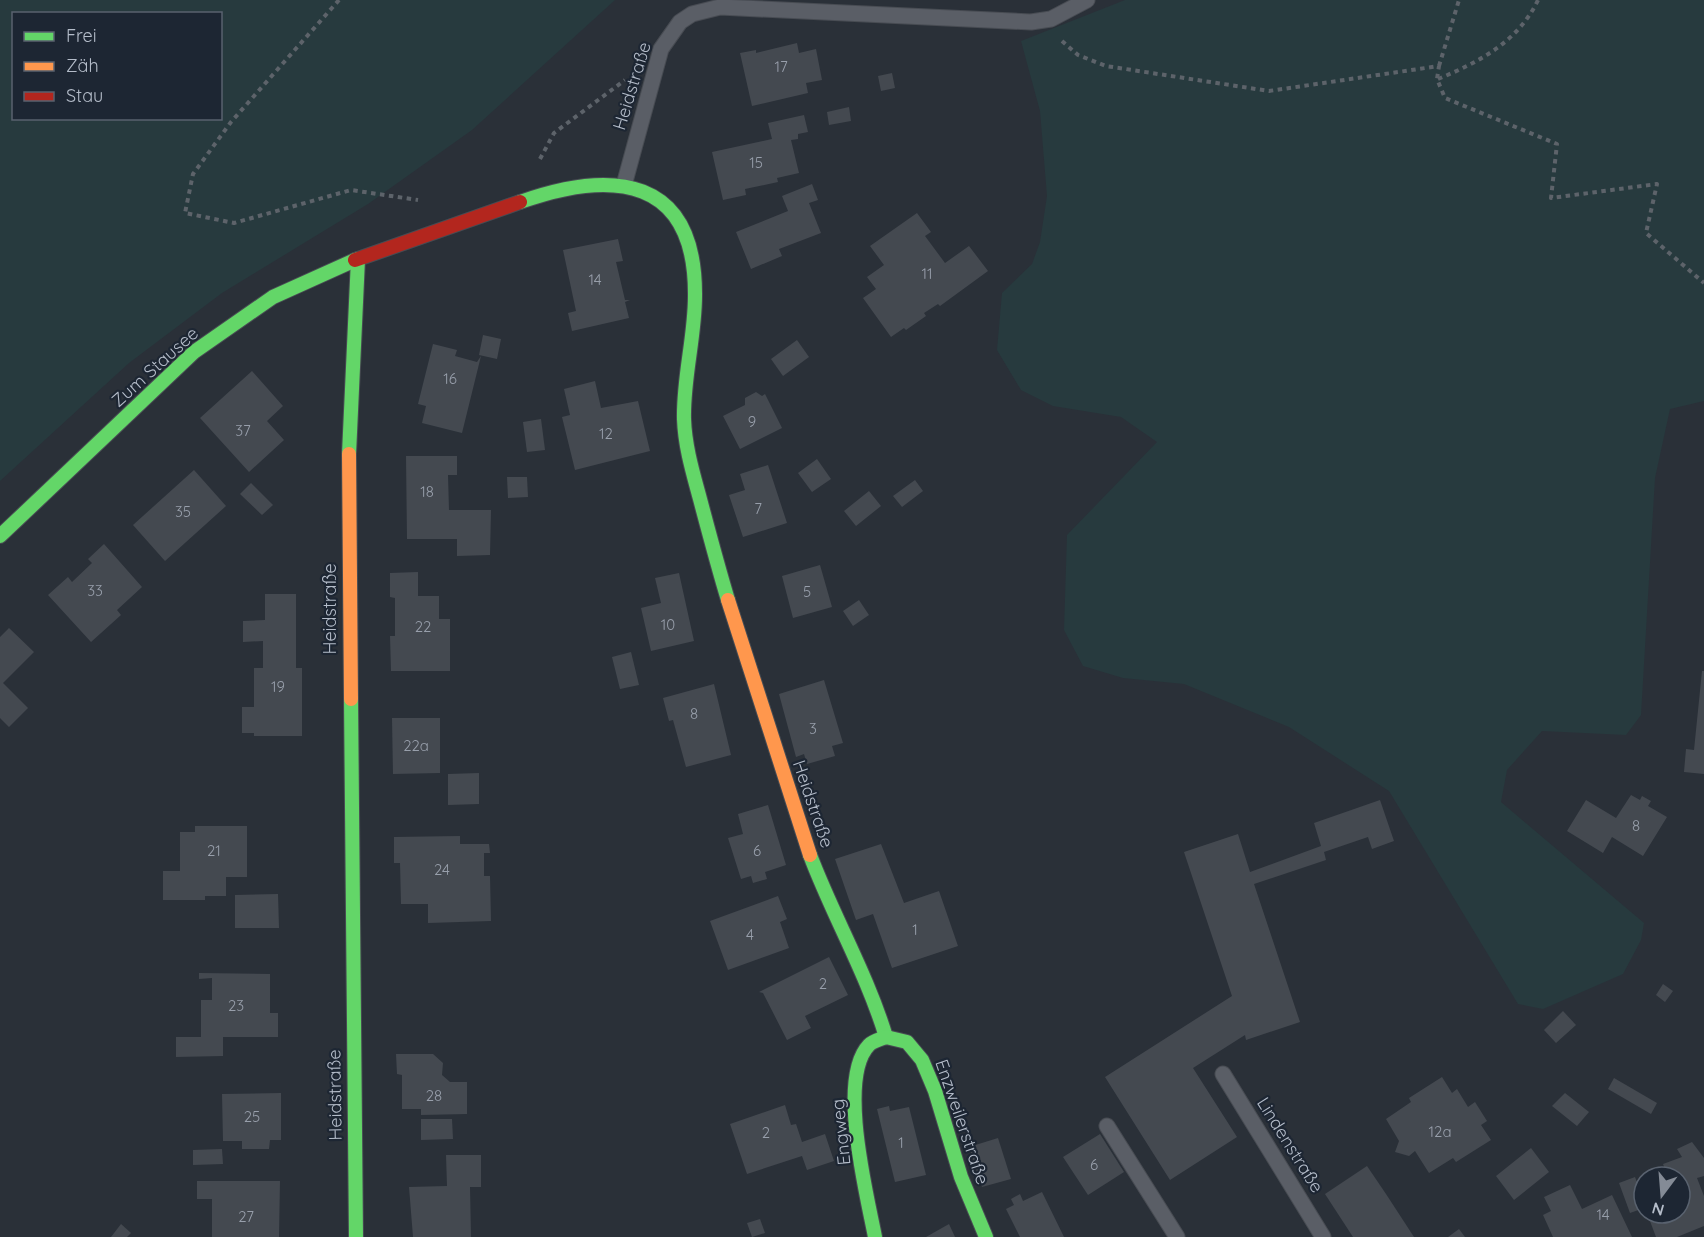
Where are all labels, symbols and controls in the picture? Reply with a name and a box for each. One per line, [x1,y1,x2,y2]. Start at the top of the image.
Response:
legend [12,12,222,120]
text: Frei [66,24,97,47]
street label: Heidstraße [607,39,656,133]
text: Zäh [66,54,99,77]
house number: 17 [774,57,788,76]
text: Stau [66,84,103,107]
house number: 15 [749,153,763,172]
house number: 11 [921,264,933,283]
house number: 14 [588,270,602,289]
street label: Zum Stausee [106,322,203,412]
house number: 16 [443,369,457,388]
house number: 9 [748,412,756,431]
house number: 37 [235,421,251,440]
house number: 12 [599,424,613,443]
house number: 18 [420,482,434,501]
house number: 7 [754,499,762,518]
house number: 35 [175,502,191,521]
street label: Heidstraße [318,563,341,655]
house number: 33 [87,581,103,600]
house number: 5 [803,582,811,601]
house number: 10 [661,615,675,634]
house number: 22 [415,617,431,636]
house number: 19 [271,677,285,696]
house number: 8 [690,704,698,723]
house number: 3 [809,719,817,738]
house number: 22a [403,736,429,755]
street label: Heidstraße [788,757,839,851]
house number: 8 [1632,816,1640,835]
house number: 21 [207,841,221,860]
house number: 6 [753,841,761,860]
house number: 24 [434,860,450,879]
house number: 1 [912,920,918,939]
house number: 4 [746,925,754,944]
house number: 2 [819,974,827,993]
house number: 23 [228,996,244,1015]
street label: Heidstraße [322,1049,347,1141]
street label: Enzweilerstraße [930,1056,995,1188]
house number: 28 [426,1086,442,1105]
street label: Lindenstraße [1252,1093,1329,1197]
street label: Engweg [826,1098,855,1166]
house number: 25 [244,1107,260,1126]
house number: 12a [1429,1122,1451,1141]
house number: 2 [762,1123,770,1142]
house number: 1 [898,1133,904,1152]
house number: 6 [1090,1155,1098,1174]
north arrow [1632,1165,1692,1225]
text: N [1649,1198,1666,1221]
house number: 14 [1596,1205,1610,1224]
house number: 27 [238,1207,254,1226]

